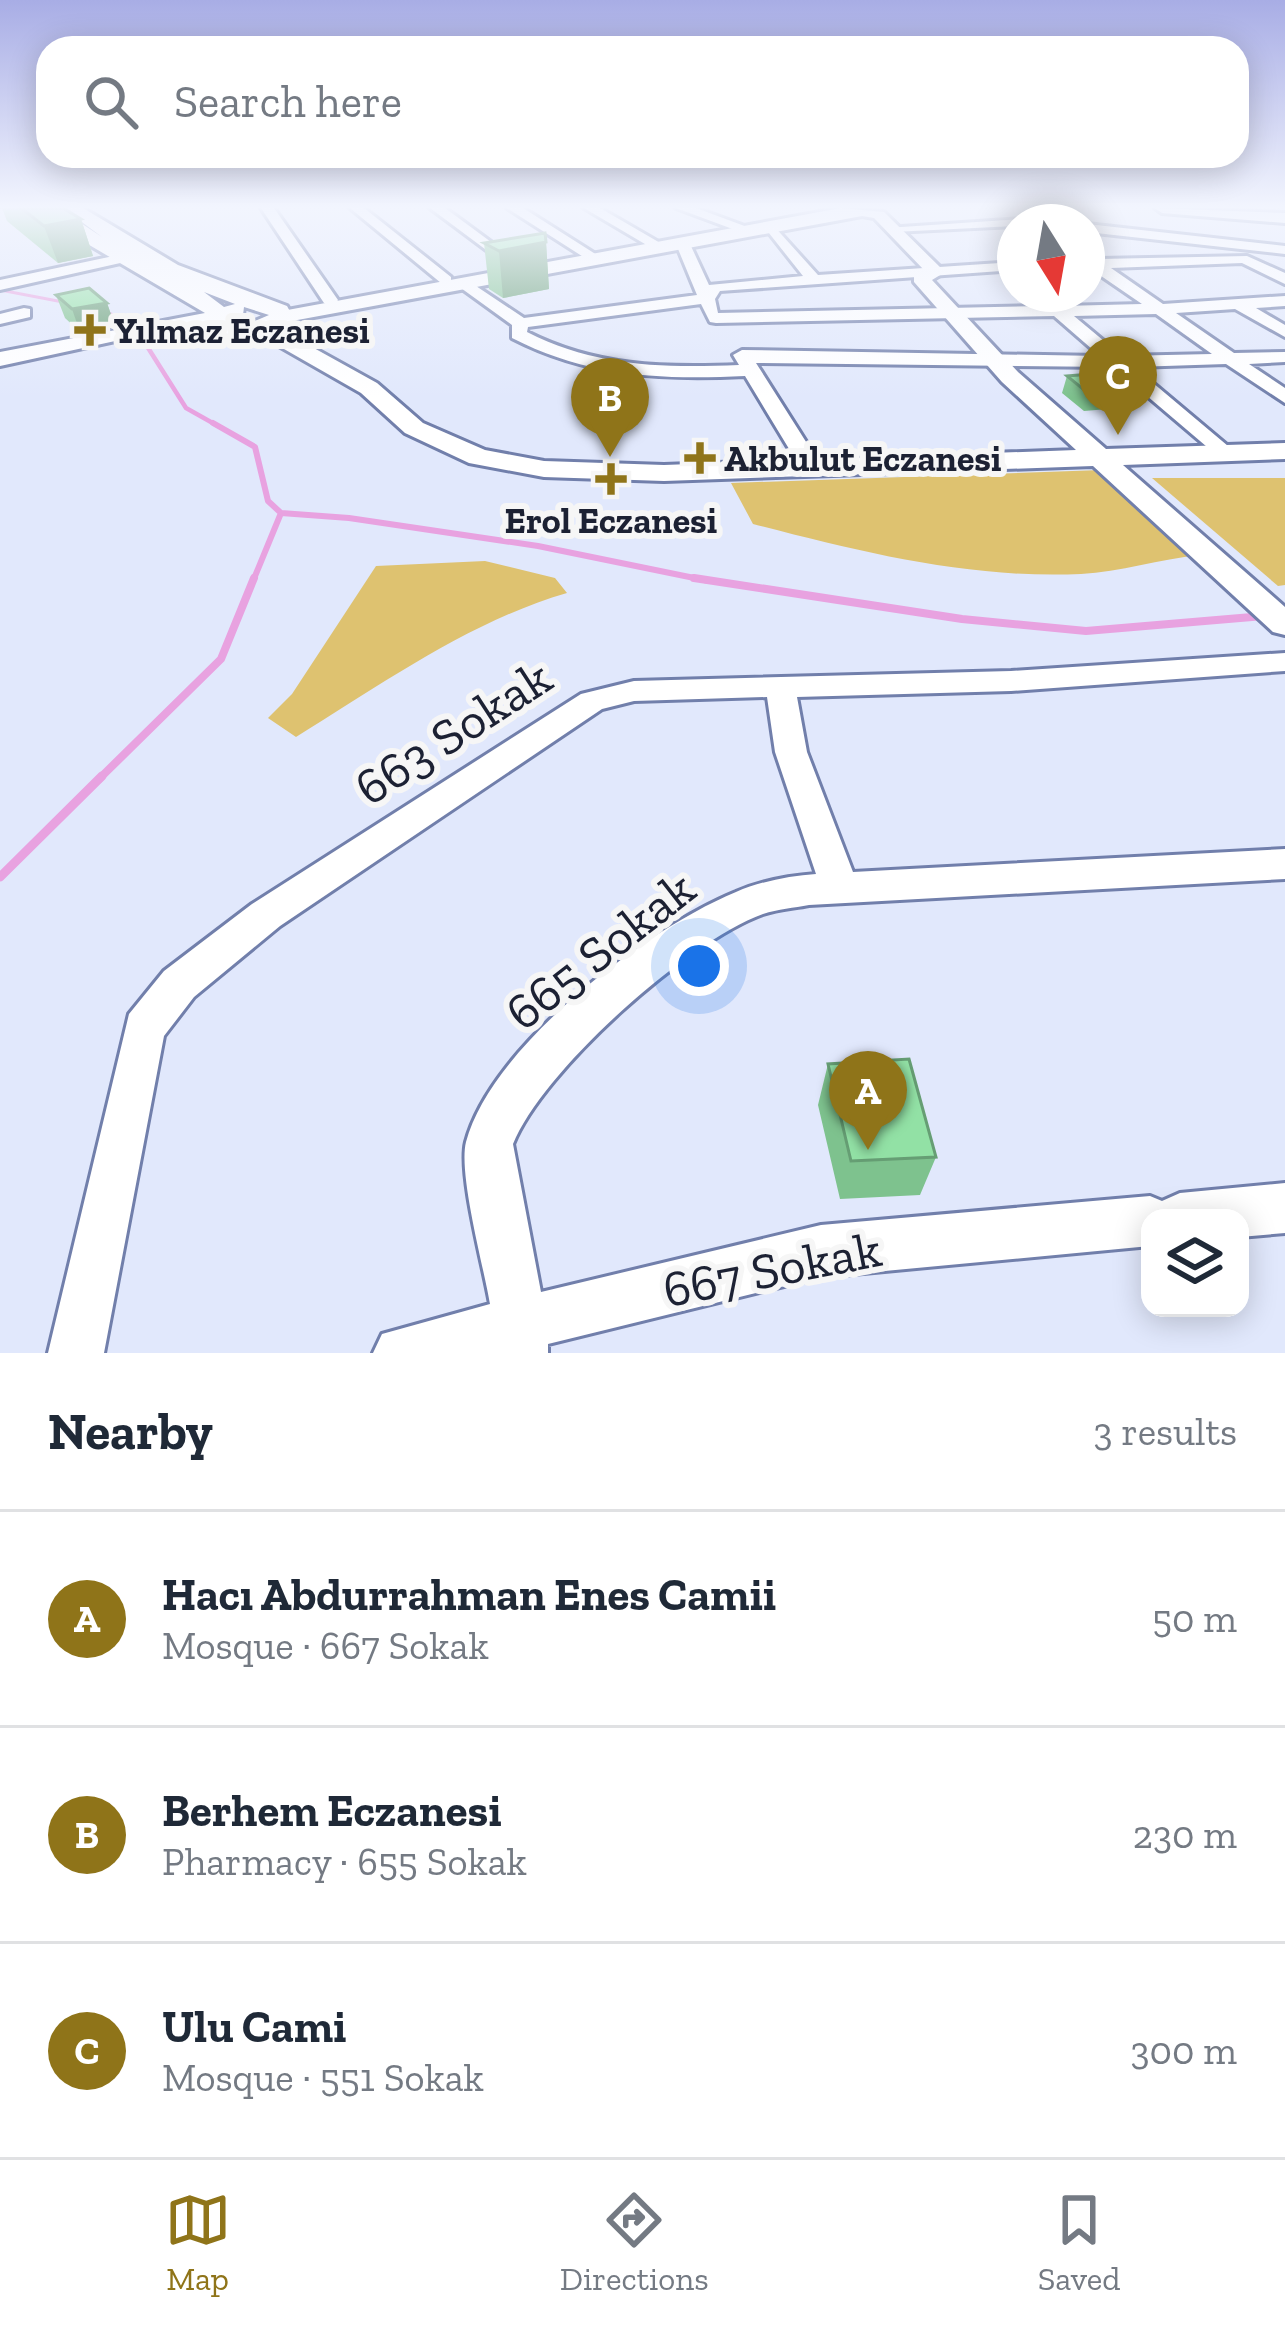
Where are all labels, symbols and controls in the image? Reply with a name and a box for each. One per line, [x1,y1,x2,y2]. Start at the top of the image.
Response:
search box [36,36,1249,168]
icon: search [78,69,144,135]
text: Search here [174,75,402,129]
north arrow [997,204,1105,312]
place label: Yılmaz Eczanesi [114,309,370,352]
marker: Yılmaz Eczanesi [77,317,103,343]
pin: C [1079,336,1157,435]
pin: B [571,358,649,457]
place label: Akbulut Eczanesi [724,437,1002,480]
marker: Akbulut Eczanesi [687,445,713,471]
marker: Erol Eczanesi [598,466,624,492]
place label: Erol Eczanesi [505,499,718,542]
street label: 663 Sokak [343,646,563,818]
street label: 665 Sokak [493,857,707,1043]
your location [669,936,729,996]
pin: A [829,1051,907,1150]
map controls [1141,1209,1249,1317]
button: layers [1141,1209,1249,1317]
street label: 667 Sokak [658,1218,886,1320]
text: Nearby [48,1401,213,1462]
text: 3 results [1093,1408,1237,1455]
text: Hacı Abdurrahman Enes Camii [162,1568,776,1622]
text: A [74,1595,100,1642]
text: 50 m [1152,1595,1237,1642]
text: Mosque · 667 Sokak [162,1622,489,1669]
text: Berhem Eczanesi [162,1784,502,1838]
text: B [75,1811,99,1858]
text: 230 m [1133,1811,1237,1858]
text: Pharmacy · 655 Sokak [162,1838,527,1885]
text: Ulu Cami [162,2000,347,2054]
text: C [74,2027,100,2074]
text: 300 m [1130,2027,1237,2074]
text: Mosque · 551 Sokak [162,2054,484,2101]
tab: Map [165,2187,231,2298]
tab: Directions [560,2187,709,2298]
tab: Saved [1038,2187,1120,2298]

